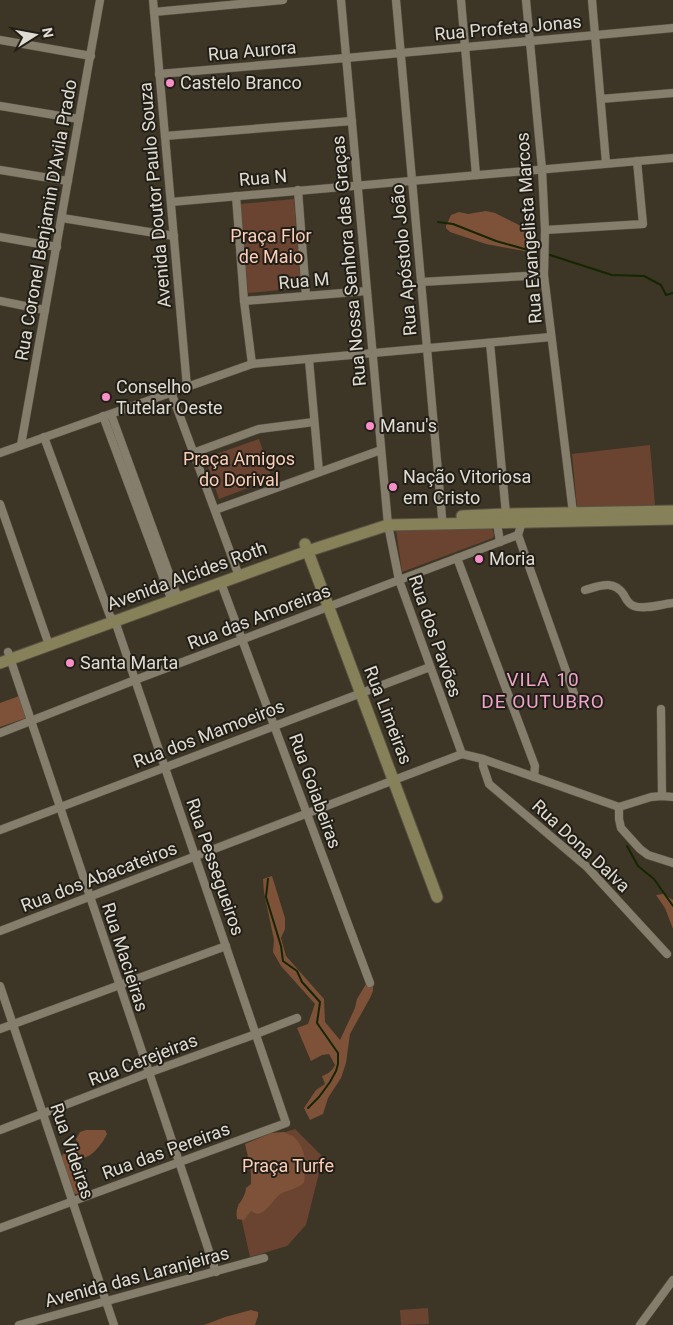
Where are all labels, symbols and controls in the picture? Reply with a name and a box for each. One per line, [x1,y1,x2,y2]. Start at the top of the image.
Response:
north arrow [10,10,60,60]
street label: Rua Profeta Jonas [433,11,582,44]
text: N [39,26,57,39]
street label: Rua Aurora [207,36,297,65]
place label: Castelo Branco [180,72,302,93]
marker: Castelo Branco [164,77,176,89]
street label: Rua Coronel Benjamin D'Avila Prado [10,78,81,362]
street label: Avenida Doutor Paulo Souza [134,81,175,309]
street label: Rua Evangelista Marcos [511,132,546,324]
street label: Rua Nossa Senhora das Graças [327,135,370,387]
street label: Rua N [238,165,288,190]
street label: Rua Apóstolo João [386,183,421,337]
park label: Praça Flor de Maio [230,225,312,267]
street label: Rua M [278,268,330,293]
place label: Conselho Tutelar Oeste [116,376,223,418]
marker: Conselho Tutelar Oeste [100,391,112,403]
place label: Manu's [380,415,437,436]
marker: Manu's [364,420,376,432]
park label: Praça Amigos do Dorival [183,448,295,490]
place label: Nação Vitoriosa em Cristo [403,466,531,508]
marker: Nação Vitoriosa em Cristo [387,481,399,493]
street label: Avenida Alcides Roth [104,537,270,614]
place label: Moria [489,548,535,569]
marker: Moria [473,553,485,565]
street label: Rua dos Pavões [405,572,466,700]
street label: Rua das Amoreiras [184,580,333,653]
place label: Santa Marta [80,652,178,673]
marker: Santa Marta [64,657,76,669]
street label: Rua Limeiras [360,663,417,767]
district label: VILA 10 DE OUTUBRO [481,668,605,713]
street label: Rua dos Mamoeiros [130,695,287,772]
street label: Rua Goiabeiras [285,730,346,851]
street label: Rua Dona Dalva [528,795,635,896]
street label: Rua Pessegueiros [182,796,249,938]
street label: Rua dos Abacateiros [18,837,180,916]
street label: Rua Macieiras [98,900,153,1014]
street label: Rua Cerejeiras [85,1029,200,1090]
street label: Rua Videiras [46,1100,99,1202]
street label: Rua das Pereiras [99,1118,233,1183]
park label: Praça Turfe [242,1155,334,1176]
street label: Avenida das Laranjeiras [42,1242,231,1311]

